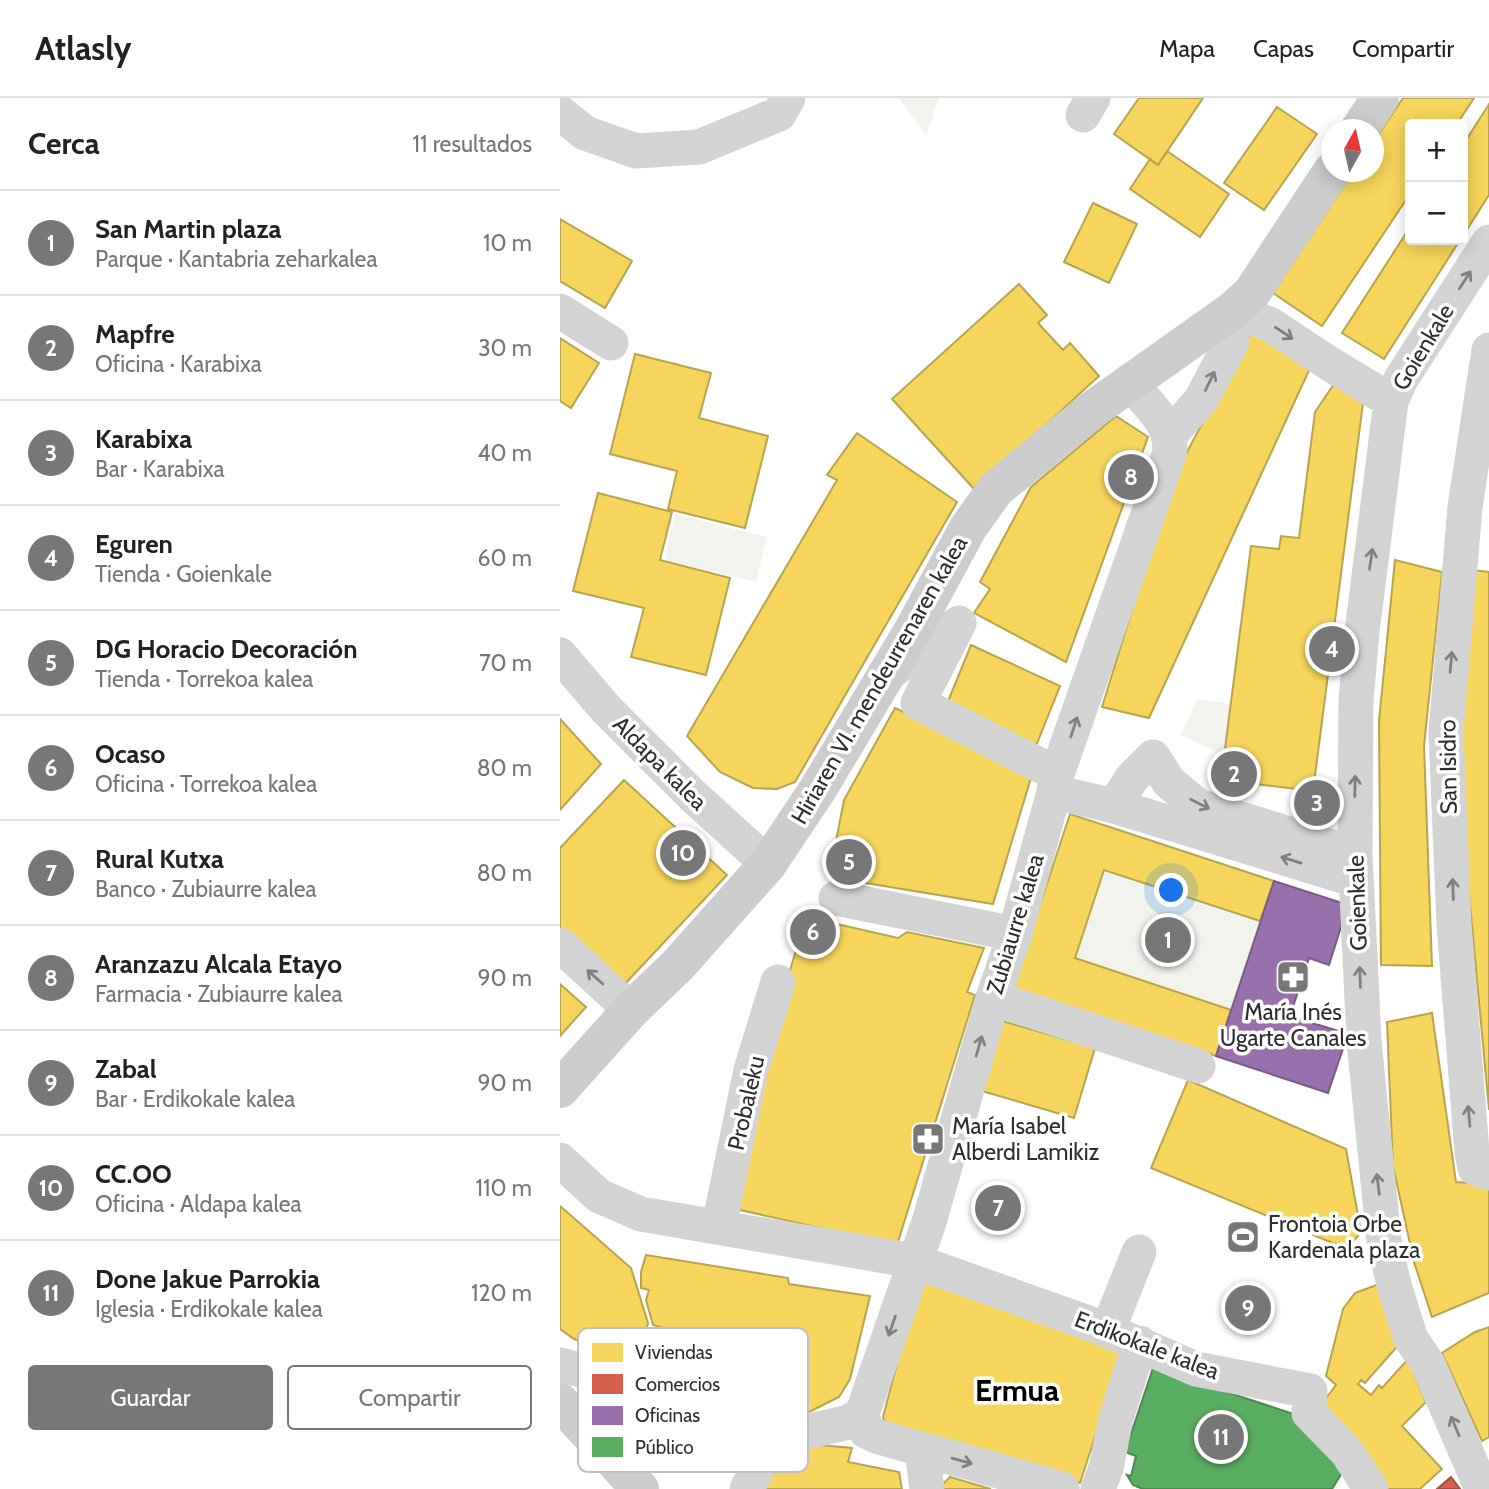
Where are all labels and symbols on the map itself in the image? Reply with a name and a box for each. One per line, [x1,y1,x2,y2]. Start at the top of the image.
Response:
north arrow [1321,119,1384,182]
one-way arrow [1457,271,1472,290]
street label: Goienkale [1386,299,1460,395]
one-way arrow [1273,326,1293,340]
one-way arrow [1204,371,1218,392]
pin: 8 [1108,451,1154,503]
street label: Hiriaren VI. mendeurrenaren kalea [785,531,973,829]
one-way arrow [1365,548,1378,571]
pin: 4 [1309,623,1355,675]
one-way arrow [1445,651,1458,673]
street label: Aldapa kalea [607,710,713,816]
one-way arrow [1069,716,1082,738]
street label: San Isidro [1433,719,1463,815]
pin: 2 [1211,748,1257,800]
one-way arrow [1348,774,1362,797]
pin: 3 [1294,777,1340,829]
one-way arrow [1189,797,1209,811]
pin: 10 [660,827,706,879]
pin: 5 [826,836,872,888]
street label: Zubiaurre kalea [980,850,1050,998]
one-way arrow [1280,853,1302,866]
street label: Goienkale [1341,854,1373,951]
your location [1154,873,1188,907]
one-way arrow [1446,877,1459,900]
pin: 6 [790,906,836,958]
pin: 1 [1145,914,1191,966]
pharmacy icon: María Inés Ugarte Canales [1274,958,1312,996]
one-way arrow [1354,966,1367,989]
one-way arrow [586,969,604,985]
place label: María Inés Ugarte Canales [1220,998,1366,1052]
one-way arrow [973,1035,986,1057]
street label: Probaleku [722,1053,770,1153]
one-way arrow [1462,1105,1475,1127]
place label: María Isabel Alberdi Lamikiz [952,1112,1100,1166]
pharmacy icon: María Isabel Alberdi Lamikiz [909,1120,947,1158]
one-way arrow [1371,1173,1384,1195]
pin: 7 [975,1182,1021,1234]
place label: Frontoia Orbe Kardenala plaza [1268,1210,1420,1264]
sports icon: Frontoia Orbe Kardenala plaza [1224,1218,1262,1256]
pin: 9 [1225,1282,1271,1334]
street label: Erdikokale kalea [1071,1305,1223,1385]
one-way arrow [884,1314,897,1336]
legend [578,1328,808,1472]
text: Viviendas [635,1341,713,1364]
district label: Ermua [975,1372,1059,1409]
text: Comercios [635,1373,720,1396]
text: Oficinas [635,1404,700,1427]
pin: 11 [1198,1411,1244,1463]
one-way arrow [1448,1416,1461,1437]
text: Público [635,1436,694,1459]
one-way arrow [950,1455,972,1468]

